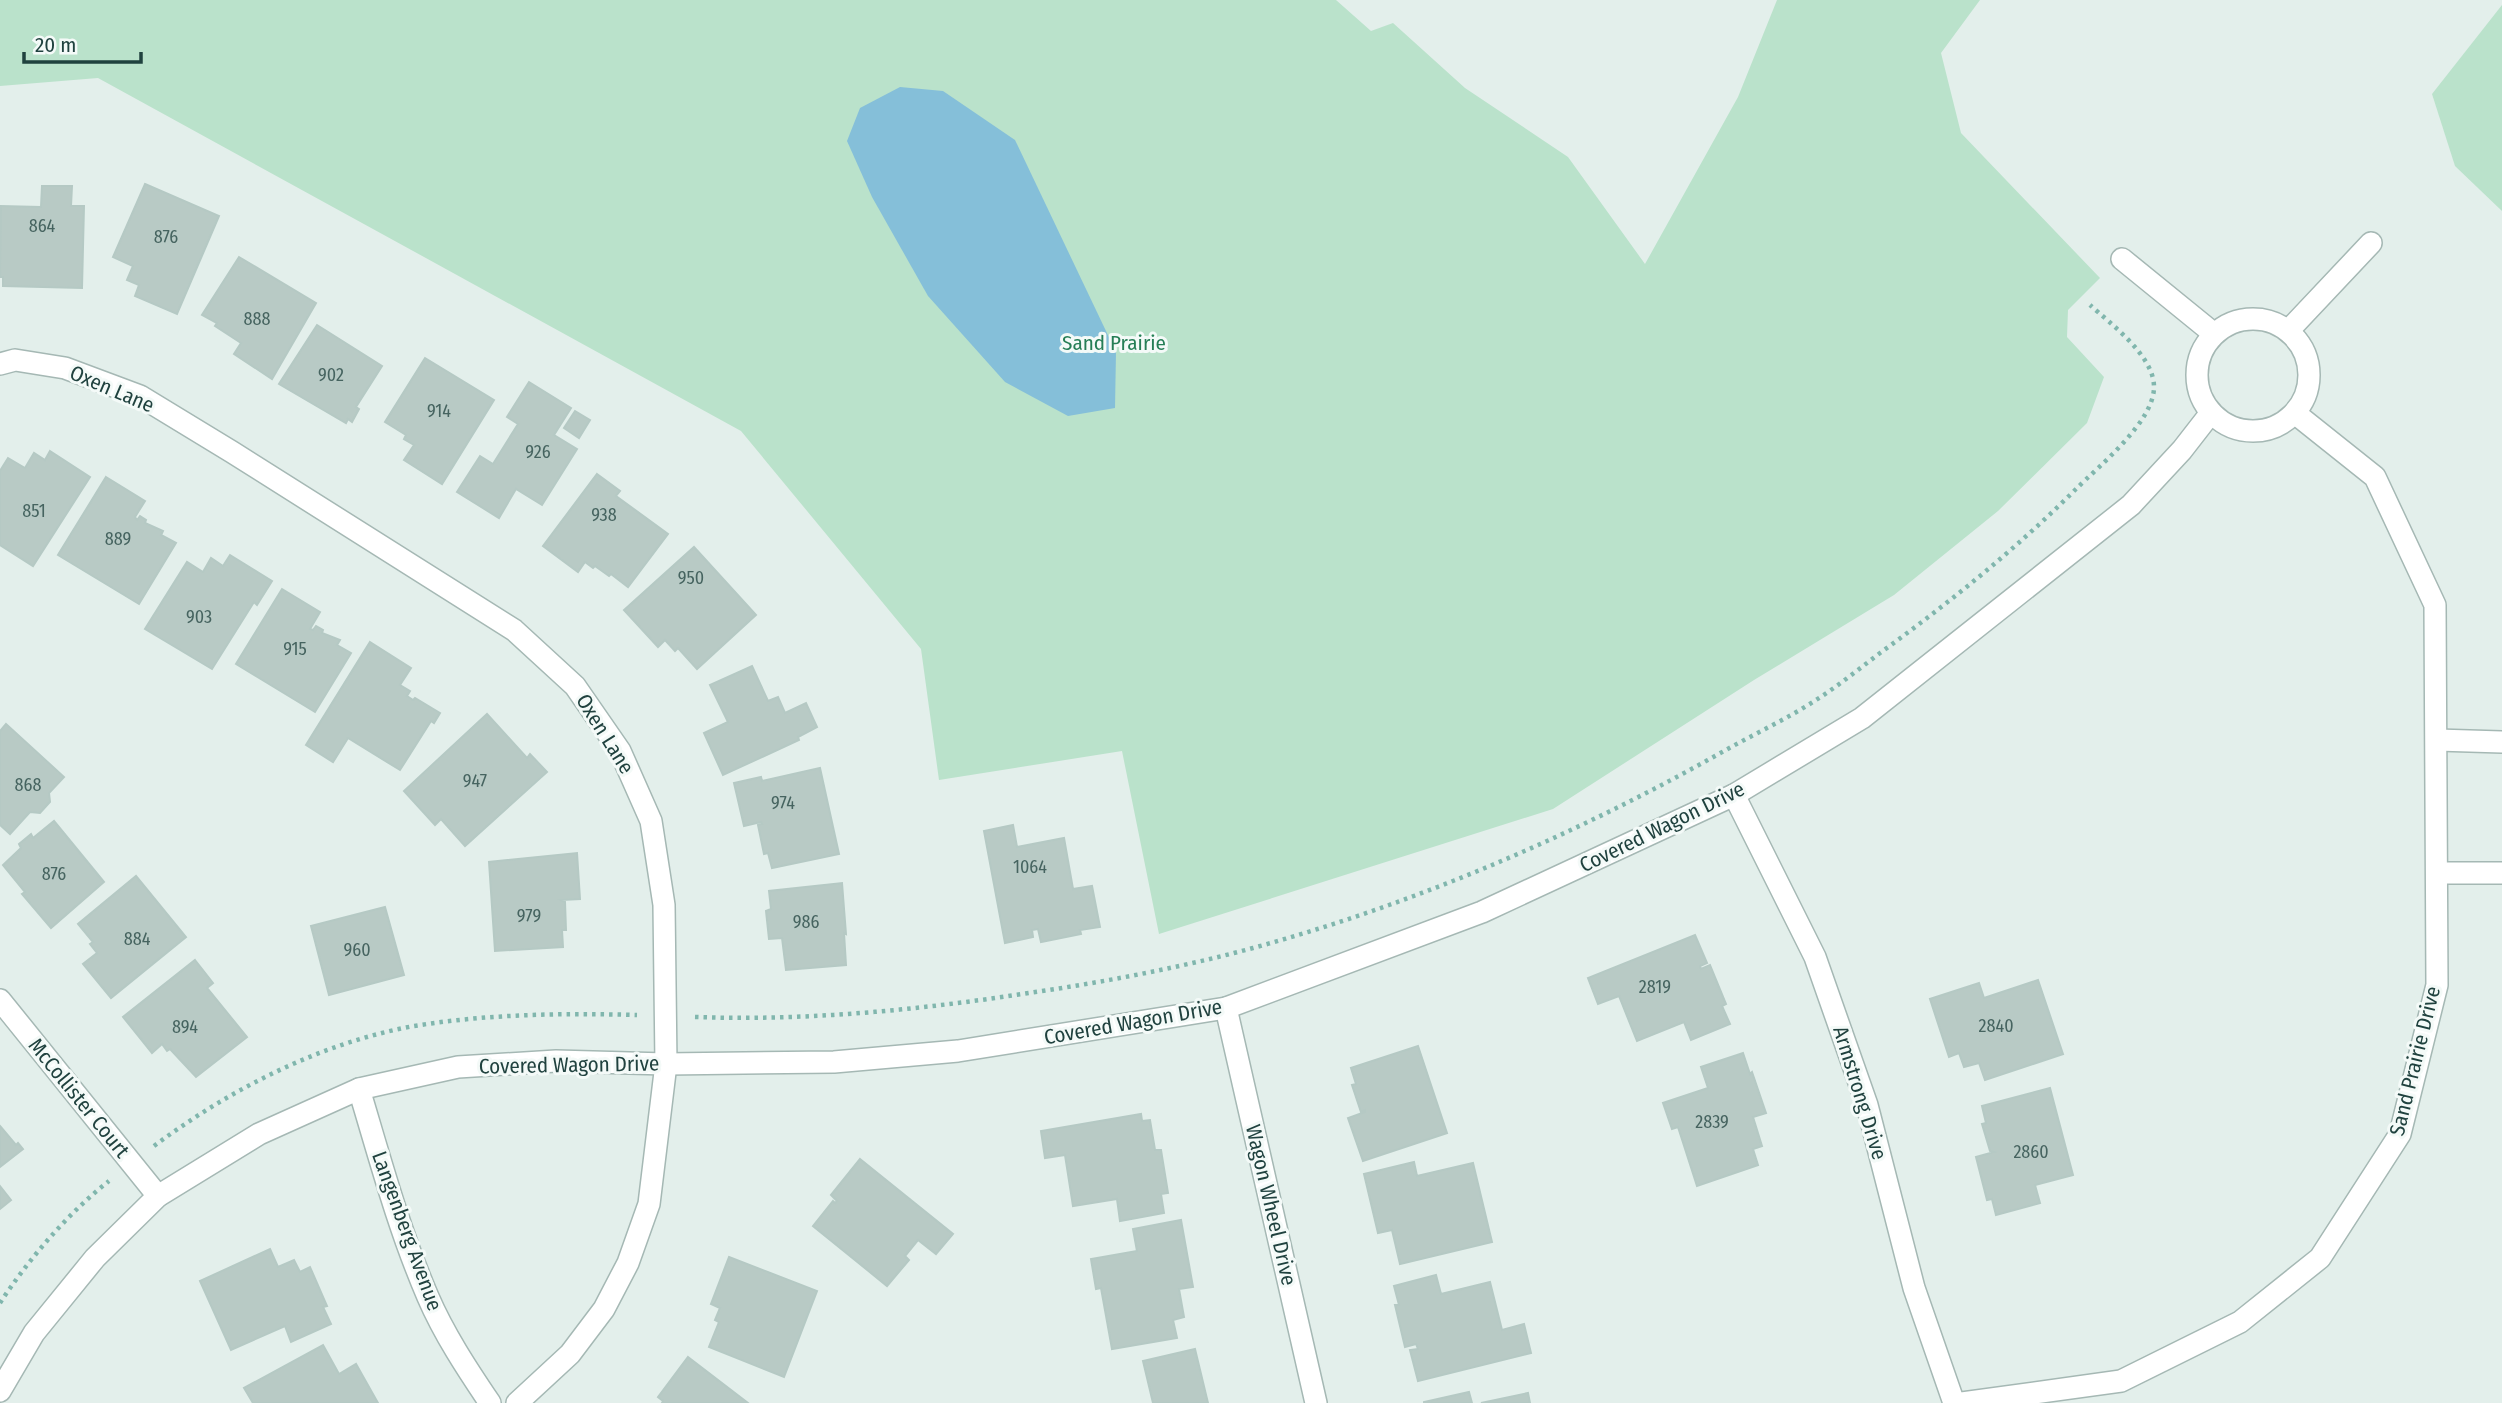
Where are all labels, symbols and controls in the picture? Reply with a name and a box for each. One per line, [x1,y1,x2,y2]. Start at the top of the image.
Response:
scale bar [24,21,142,65]
text: 20 m [35,32,76,58]
house number: 864 [29,215,56,237]
house number: 876 [154,226,178,248]
house number: 888 [244,308,271,330]
park label: Sand Prairie [1062,330,1166,356]
street label: Oxen Lane [66,360,158,418]
house number: 902 [318,364,344,386]
house number: 914 [427,400,451,422]
house number: 926 [525,441,551,463]
house number: 851 [22,500,46,522]
house number: 938 [591,504,617,526]
house number: 889 [105,528,131,550]
house number: 950 [678,567,704,589]
house number: 903 [186,606,212,628]
house number: 915 [283,638,307,660]
street label: Oxen Lane [570,689,640,779]
house number: 947 [463,770,487,792]
house number: 868 [15,774,41,796]
street label: Covered Wagon Drive [1575,776,1749,878]
house number: 974 [771,792,795,814]
house number: 1064 [1013,856,1047,878]
house number: 876 [42,863,66,885]
house number: 979 [517,905,541,927]
house number: 986 [793,911,819,933]
house number: 884 [124,928,151,950]
house number: 960 [343,939,371,961]
house number: 2819 [1639,976,1671,998]
street label: Sand Prairie Drive [2384,984,2446,1138]
street label: Covered Wagon Drive [1042,994,1224,1050]
house number: 2840 [1978,1015,2014,1037]
house number: 894 [172,1016,198,1038]
street label: Armstrong Drive [1827,1023,1893,1163]
street label: McCollister Court [23,1033,135,1163]
street label: Covered Wagon Drive [479,1050,659,1080]
house number: 2839 [1695,1111,1729,1133]
street label: Wagon Wheel Drive [1240,1122,1302,1288]
house number: 2860 [2013,1141,2049,1163]
street label: Langenberg Avenue [366,1148,448,1314]

